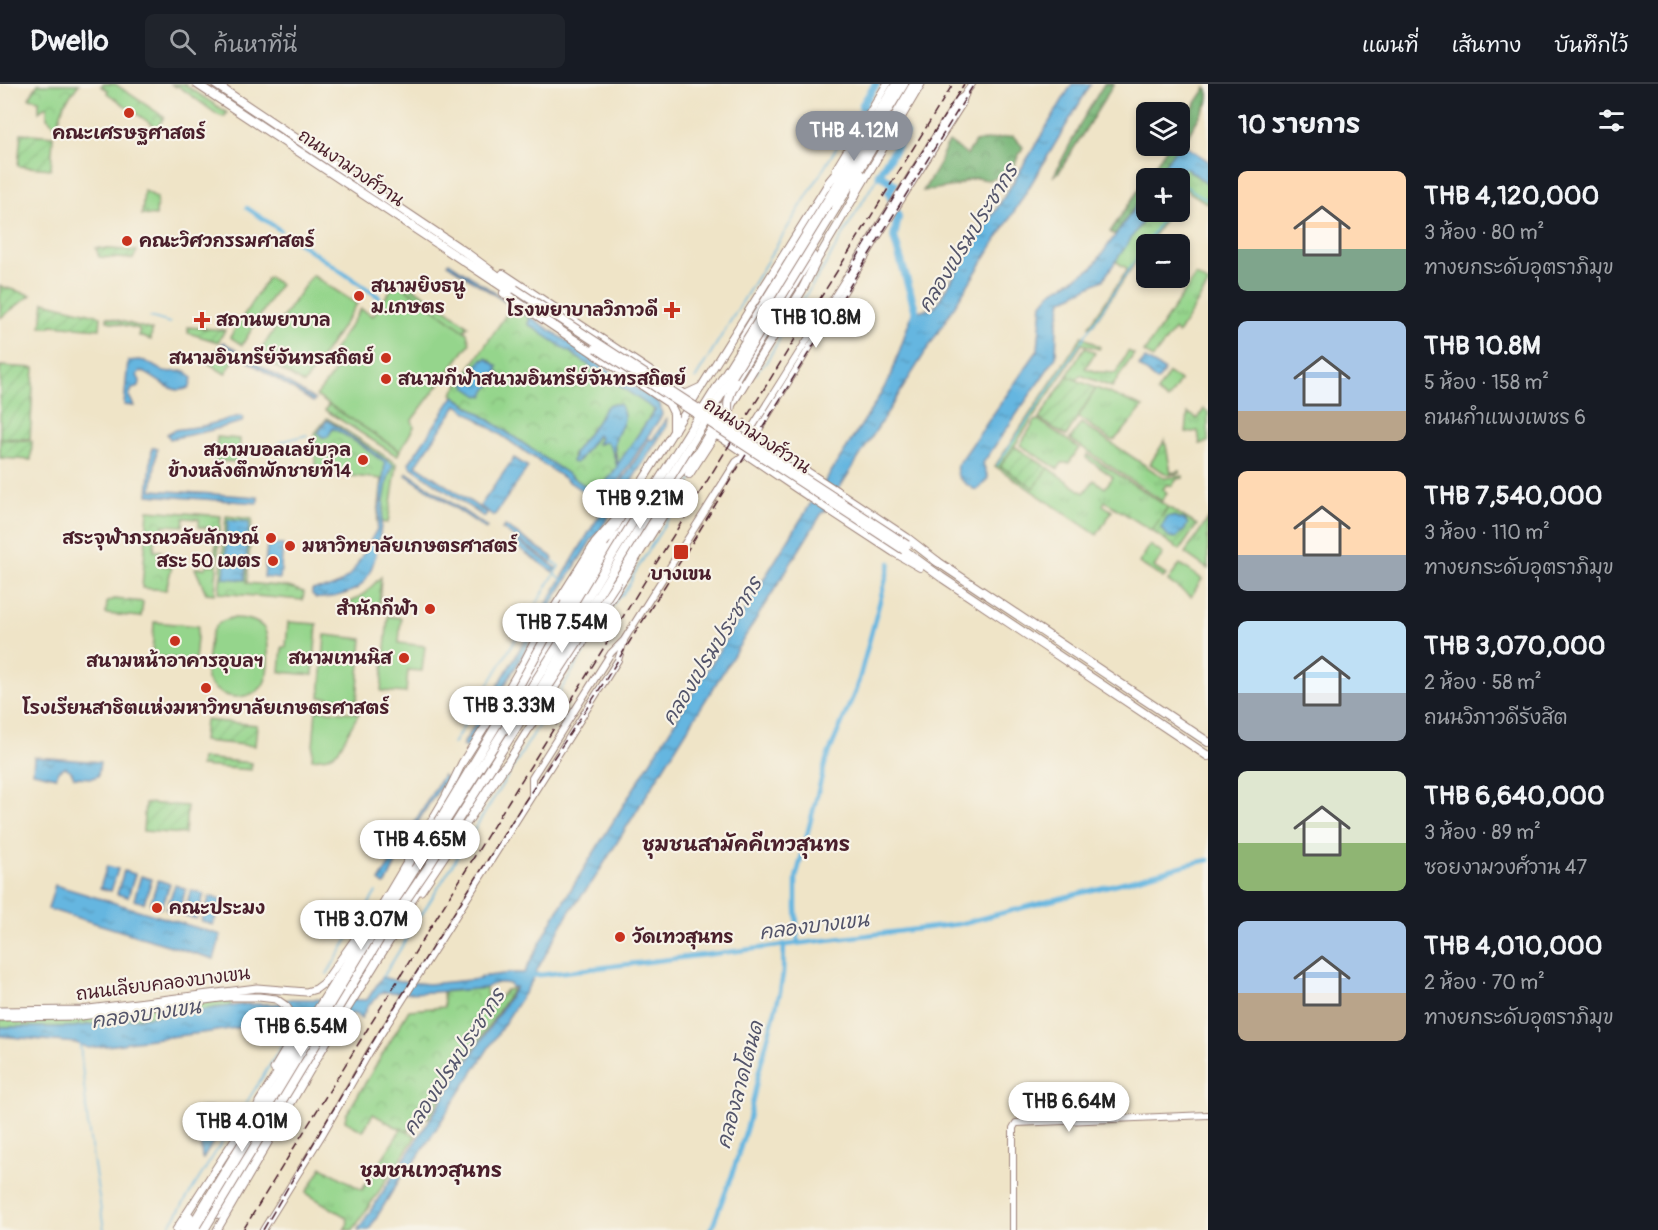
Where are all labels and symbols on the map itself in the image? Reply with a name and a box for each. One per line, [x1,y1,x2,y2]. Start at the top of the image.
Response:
marker: คณะเศรษฐศาสตร์ [122,106,136,120]
pin: THB 4.12M [785,111,923,162]
place label: คณะเศรษฐศาสตร์ [52,120,206,145]
street label: ถนนงามวงศ์วาน [294,122,410,212]
water label: คลองเปรมประชากร [913,157,1025,316]
place label: คณะวิศวกรรมศาสตร์ [139,228,315,253]
marker: คณะวิศวกรรมศาสตร์ [120,234,134,248]
place label: สนามยิงธนู ม.เกษตร [371,275,466,319]
marker: สนามยิงธนู ม.เกษตร [352,289,366,303]
place label: โรงพยาบาลวิภาวดี [506,298,658,322]
pin: THB 10.8M [747,298,885,349]
marker: โรงพยาบาลวิภาวดี [663,301,681,319]
place label: สถานพยาบาล [216,309,330,332]
marker: สถานพยาบาล [193,311,211,329]
place label: สนามอินทรีย์จันทรสถิตย์ [169,345,374,370]
marker: สนามอินทรีย์จันทรสถิตย์ [379,351,393,365]
place label: สนามกีฬาสนามอินทรีย์จันทรสถิตย์ [398,366,686,391]
marker: สนามกีฬาสนามอินทรีย์จันทรสถิตย์ [379,372,393,386]
street label: ถนนงามวงศ์วาน [699,391,816,479]
place label: สนามบอลเลย์บอล ข้างหลังตึกพักชายที่14 [168,437,352,483]
marker: สนามบอลเลย์บอล ข้างหลังตึกพักชายที่14 [356,453,370,467]
pin: THB 9.21M [571,479,709,530]
place label: สระจุฬาภรณวลัยลักษณ์ [62,525,259,551]
marker: สระจุฬาภรณวลัยลักษณ์ [264,531,278,545]
place label: มหาวิทยาลัยเกษตรศาสตร์ [302,533,518,558]
marker: มหาวิทยาลัยเกษตรศาสตร์ [283,539,297,553]
marker: บางเขน [672,543,690,561]
place label: สระ 50 เมตร [156,550,261,573]
marker: สระ 50 เมตร [266,554,280,568]
place label: บางเขน [651,563,711,586]
water label: คลองเปรมประชากร [657,570,769,729]
place label: สำนักกีฬา [336,597,418,621]
marker: สำนักกีฬา [423,602,437,616]
pin: THB 7.54M [493,603,631,654]
marker: สนามหน้าอาคารอุบลฯ [168,634,182,648]
place label: สนามเทนนิส [288,647,393,670]
place label: สนามหน้าอาคารอุบลฯ [86,649,264,674]
marker: สนามเทนนิส [397,651,411,665]
marker: โรงเรียนสาธิตแห่งมหาวิทยาลัยเกษตรศาสตร์ [199,681,213,695]
pin: THB 3.33M [440,686,578,737]
place label: โรงเรียนสาธิตแห่งมหาวิทยาลัยเกษตรศาสตร์ [22,695,390,720]
pin: THB 4.65M [351,820,489,871]
district label: ชุมชนสามัคคีเทวสุนทร [642,831,850,859]
place label: คณะประมง [169,897,265,920]
pin: THB 3.07M [292,900,430,951]
marker: คณะประมง [150,901,164,915]
water label: คลองบางเขน [758,907,872,945]
place label: วัดเทวสุนทร [632,926,734,950]
marker: วัดเทวสุนทร [613,930,627,944]
street label: ถนนเลียบคลองบางเขน [74,961,251,1006]
water label: คลองเปรมประชากร [397,982,512,1140]
water label: คลองบางเขน [90,994,204,1034]
pin: THB 6.54M [232,1007,370,1058]
water label: คลองลาดโตนด [710,1017,769,1151]
pin: THB 6.64M [1000,1082,1138,1133]
pin: THB 4.01M [173,1102,311,1153]
district label: ชุมชนเทวสุนทร [360,1158,502,1185]

